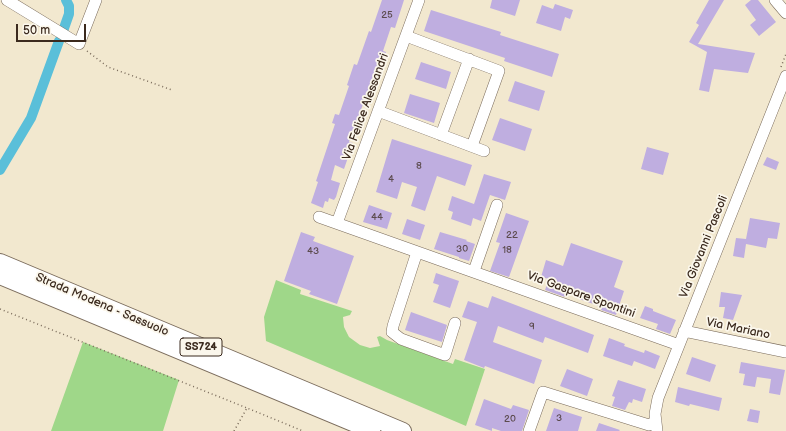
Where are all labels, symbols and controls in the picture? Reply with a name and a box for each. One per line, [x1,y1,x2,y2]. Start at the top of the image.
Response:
house number: 25 [381,9,393,21]
scale bar [18,16,88,42]
text: 50 m [23,23,50,38]
street label: Via Felice Alessandri [340,51,392,163]
house number: 8 [416,160,422,172]
house number: 4 [388,173,394,185]
street label: Via Giovanni Pascoli [677,194,731,300]
house number: 44 [371,211,383,223]
house number: 22 [506,229,518,241]
house number: 30 [456,243,468,255]
house number: 18 [502,244,512,256]
house number: 43 [307,245,319,257]
street label: Via Gaspare Spontini [525,269,637,321]
street label: Strada Modena - Sassuolo [33,270,171,340]
street label: Via Mariano [705,315,771,343]
house number: 9 [529,320,535,332]
road number: SS724 [180,338,222,356]
house number: 3 [556,412,562,424]
house number: 20 [504,413,516,425]

